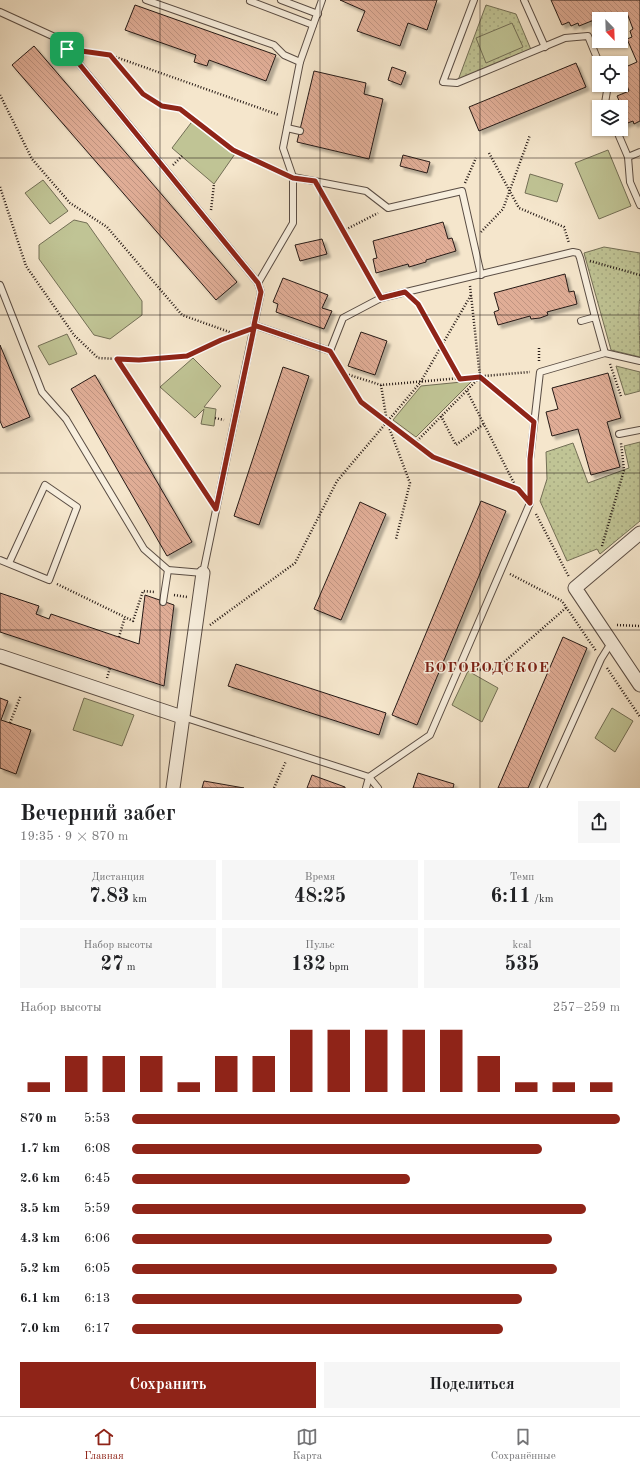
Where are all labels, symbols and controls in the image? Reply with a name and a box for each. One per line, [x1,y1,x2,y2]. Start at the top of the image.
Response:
north arrow [592,12,628,48]
map controls [592,12,628,136]
pin [50,32,84,66]
icon: arrive [56,38,78,60]
button: locate [592,56,628,92]
button: layers [592,100,628,136]
district label: БОГОРОДСКОЕ [424,661,550,676]
button: share [578,801,620,843]
text: Вечерний забег [20,803,176,825]
text: 19:35 · 9 × 870 m [20,830,128,843]
text: Дистанция [91,872,145,883]
text: Время [305,872,335,883]
text: Темп [510,872,534,883]
text: 7.83 [89,887,129,907]
text: 48:25 [294,887,346,907]
text: 6:11 [491,887,531,907]
text: km [129,894,147,905]
text: /km [531,894,553,905]
text: Набор высоты [83,940,153,951]
text: Пульс [305,940,335,951]
text: kcal [513,940,531,951]
text: 27 [100,955,124,975]
text: 132 [291,955,326,975]
text: 535 [505,955,539,975]
text: m [124,962,136,973]
text: bpm [326,962,349,973]
text: Набор высоты [20,1001,102,1014]
text: 257–259 m [553,1001,620,1014]
text: 870 m [20,1112,57,1125]
text: 5:53 [84,1112,110,1125]
text: 1.7 km [20,1142,60,1155]
text: 6:08 [84,1142,110,1155]
text: 2.6 km [20,1172,60,1185]
text: 6:45 [84,1172,110,1185]
text: 3.5 km [20,1202,60,1215]
text: 5:59 [84,1202,110,1215]
text: 4.3 km [20,1232,60,1245]
text: 6:06 [84,1232,110,1245]
text: 5.2 km [20,1262,60,1275]
text: 6:05 [84,1262,110,1275]
text: 6.1 km [20,1292,60,1305]
text: 6:13 [84,1292,110,1305]
text: 7.0 km [20,1322,60,1335]
text: 6:17 [84,1322,110,1335]
button: Сохранить [20,1362,316,1408]
button: Поделиться [324,1362,620,1408]
tab: Главная [84,1426,124,1464]
tab: Карта [292,1426,322,1464]
tab: Сохранённые [491,1426,556,1464]

